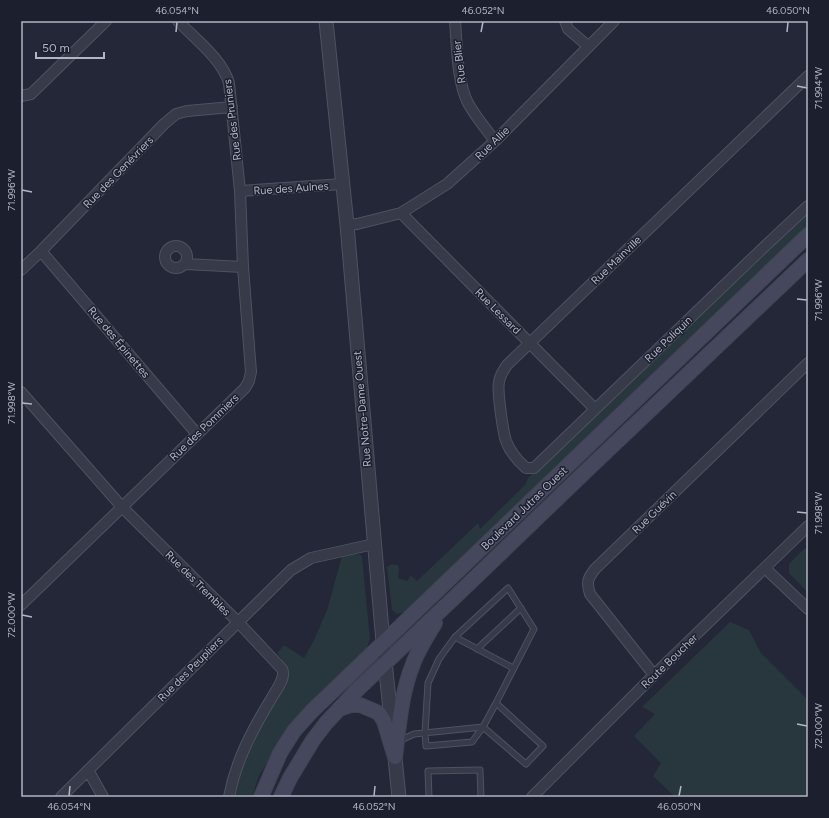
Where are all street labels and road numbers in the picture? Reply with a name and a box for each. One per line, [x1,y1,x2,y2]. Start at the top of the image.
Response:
street label: Rue Blier [450,39,469,84]
street label: Rue des Pruniers [221,79,244,161]
street label: Rue Allie [473,124,512,163]
street label: Rue des Genévriers [81,134,156,211]
street label: Rue des Aulnes [253,179,329,198]
street label: Rue Mainville [589,233,644,287]
street label: Rue Lessard [472,286,523,337]
street label: Rue des Épinettes [85,304,152,381]
street label: Rue Poliquin [642,314,695,365]
street label: Rue Notre-Dame Ouest [351,350,374,467]
street label: Rue des Pommiers [167,391,242,464]
street label: Boulevard Jutras Ouest [479,464,570,553]
street label: Rue Guévin [629,488,679,537]
street label: Rue des Trembles [162,548,233,619]
street label: Route Boucher [638,631,700,691]
street label: Rue des Peupliers [155,634,226,705]

